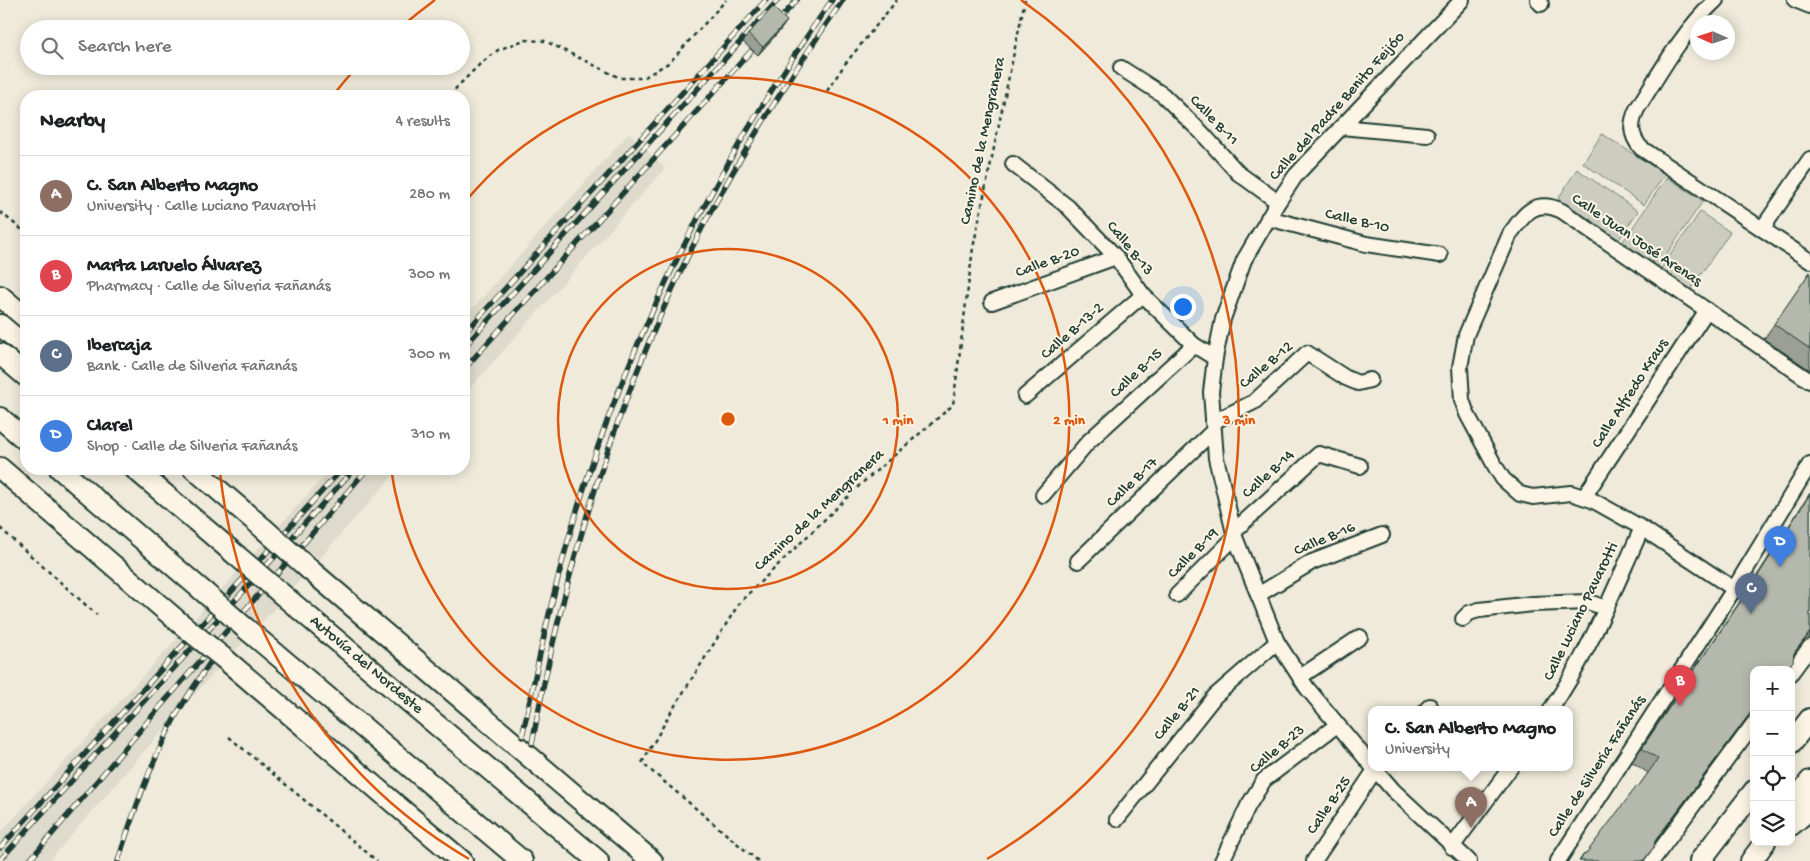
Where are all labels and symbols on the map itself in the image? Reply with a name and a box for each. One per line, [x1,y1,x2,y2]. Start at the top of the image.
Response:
north arrow [1690,15,1735,60]
street label: Calle del Padre Benito Feijóo [1266,29,1410,185]
street label: Camino de la Mengranera [957,54,1011,226]
street label: Calle B-11 [1184,92,1242,150]
street label: Calle Juan José Arenas [1567,190,1706,292]
street label: Calle B-10 [1323,205,1391,239]
street label: Calle B-13 [1101,218,1157,280]
street label: Calle B-20 [1013,243,1083,283]
your location [1170,294,1196,320]
street label: Calle B-13-2 [1038,299,1109,365]
street label: Calle Alfredo Kraus [1589,335,1674,452]
street label: Calle B-12 [1236,338,1298,394]
street label: Calle B-15 [1107,345,1167,403]
centre of rings [719,410,737,428]
text: 1 min [882,412,914,430]
text: 2 min [1053,412,1086,430]
text: 3 min [1222,412,1256,430]
street label: Camino de la Mengranera [751,445,890,576]
street label: Calle B-14 [1239,446,1299,503]
street label: Calle B-17 [1103,453,1163,512]
street label: Calle B-16 [1292,518,1359,561]
street label: Calle B-19 [1165,525,1223,583]
pin: D [1764,526,1796,567]
street label: Calle Luciano Pavarotti [1540,540,1624,684]
pin: C [1735,573,1767,614]
street label: Autovía del Nordeste [305,612,427,719]
pin: B [1664,665,1696,706]
street label: Calle B-21 [1150,683,1206,745]
street label: Calle de Silveria Fañanás [1545,691,1652,842]
street label: Calle B-23 [1247,722,1309,778]
street label: Calle B-25 [1304,773,1356,839]
pin: A [1455,787,1487,828]

